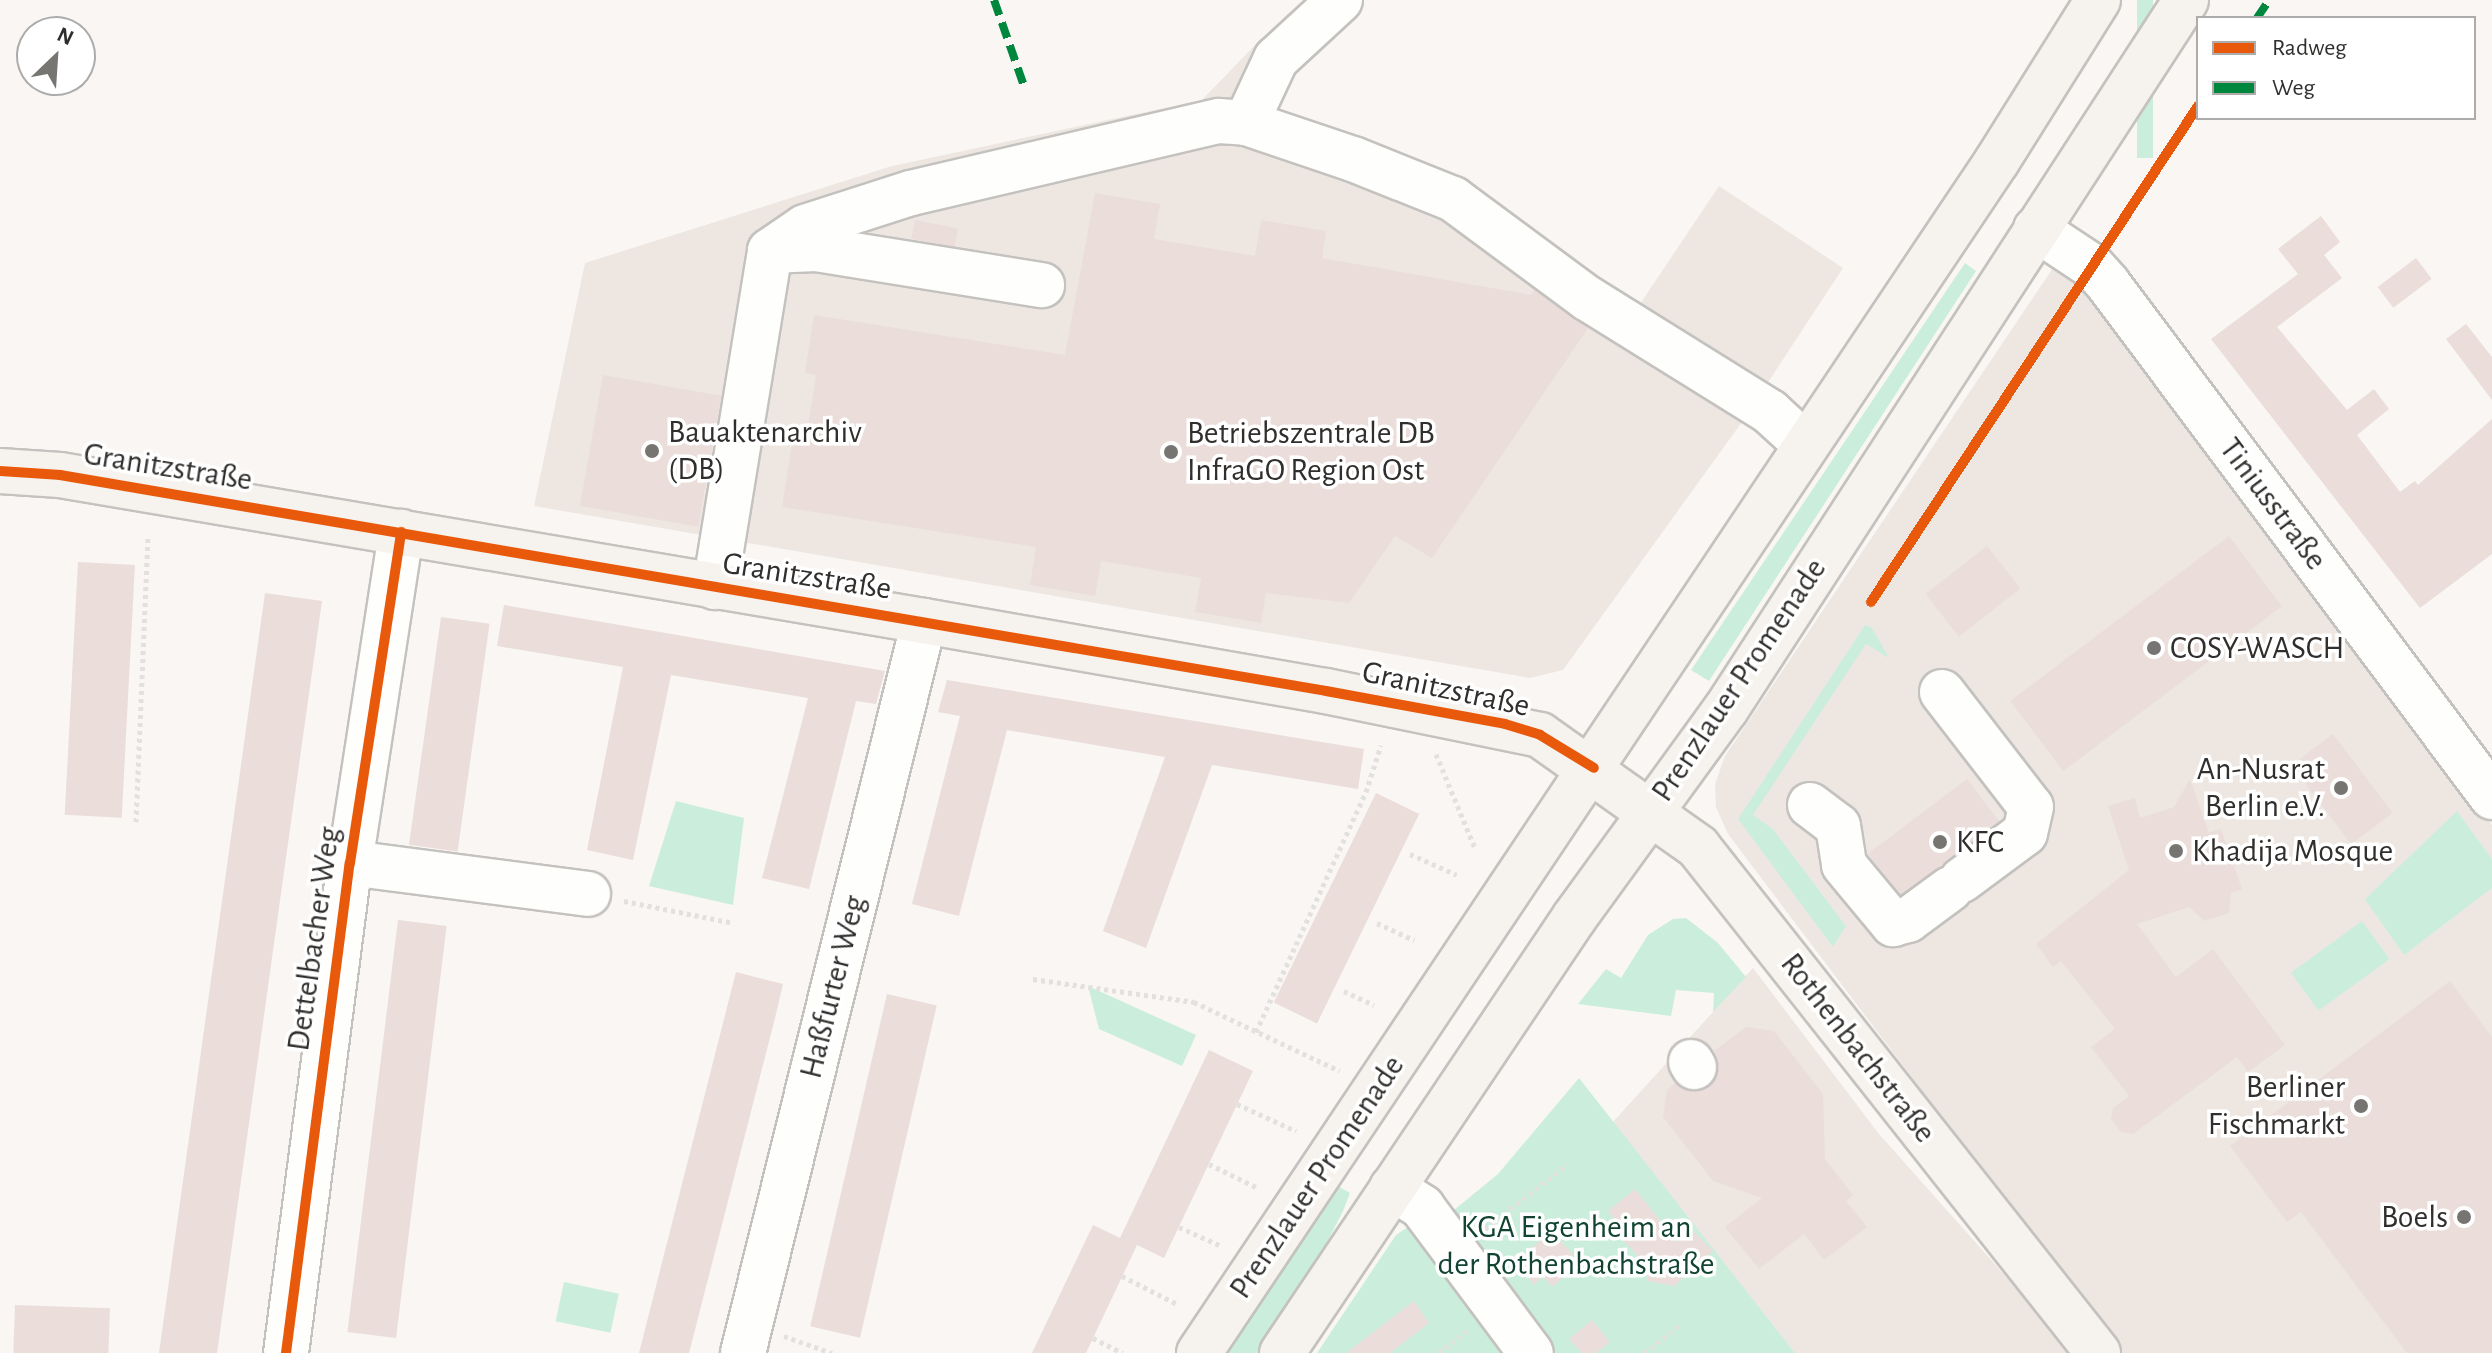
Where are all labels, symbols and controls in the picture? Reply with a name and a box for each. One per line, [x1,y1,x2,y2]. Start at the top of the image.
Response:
north arrow [16,16,96,96]
legend [2196,16,2476,120]
text: N [54,23,77,49]
text: Radweg [2272,36,2347,60]
text: Weg [2272,76,2315,100]
place label: Bauaktenarchiv (DB) [668,414,862,489]
place label: Betriebszentrale DB InfraGO Region Ost [1187,415,1435,490]
street label: Tiniusstraße [2211,430,2335,578]
street label: Granitzstraße [81,435,255,499]
marker: Bauaktenarchiv (DB) [643,442,661,460]
marker: Betriebszentrale DB InfraGO Region Ost [1162,443,1180,461]
street label: Granitzstraße [720,544,894,608]
street label: Prenzlauer Promenade [1643,551,1835,809]
place label: COSY-WASCH [2170,629,2344,667]
marker: COSY-WASCH [2145,639,2163,657]
street label: Granitzstraße [1359,653,1533,725]
place label: An-Nusrat Berlin e.V. [2197,751,2325,826]
marker: An-Nusrat Berlin e.V. [2332,779,2350,797]
place label: KFC [1956,823,2004,861]
street label: Dettelbacher Weg [279,825,349,1053]
place label: Khadija Mosque [2192,832,2393,870]
marker: KFC [1931,833,1949,851]
marker: Khadija Mosque [2167,842,2185,860]
street label: Haßfurter Weg [792,892,874,1082]
street label: Rothenbachstraße [1772,946,1944,1150]
street label: Prenzlauer Promenade [1221,1048,1413,1306]
place label: Berliner Fischmarkt [2208,1069,2345,1144]
marker: Berliner Fischmarkt [2352,1097,2370,1115]
place label: Boels [2381,1198,2448,1236]
marker: Boels [2455,1208,2473,1226]
park label: KGA Eigenheim an der Rothenbachstraße [1438,1209,1714,1284]

